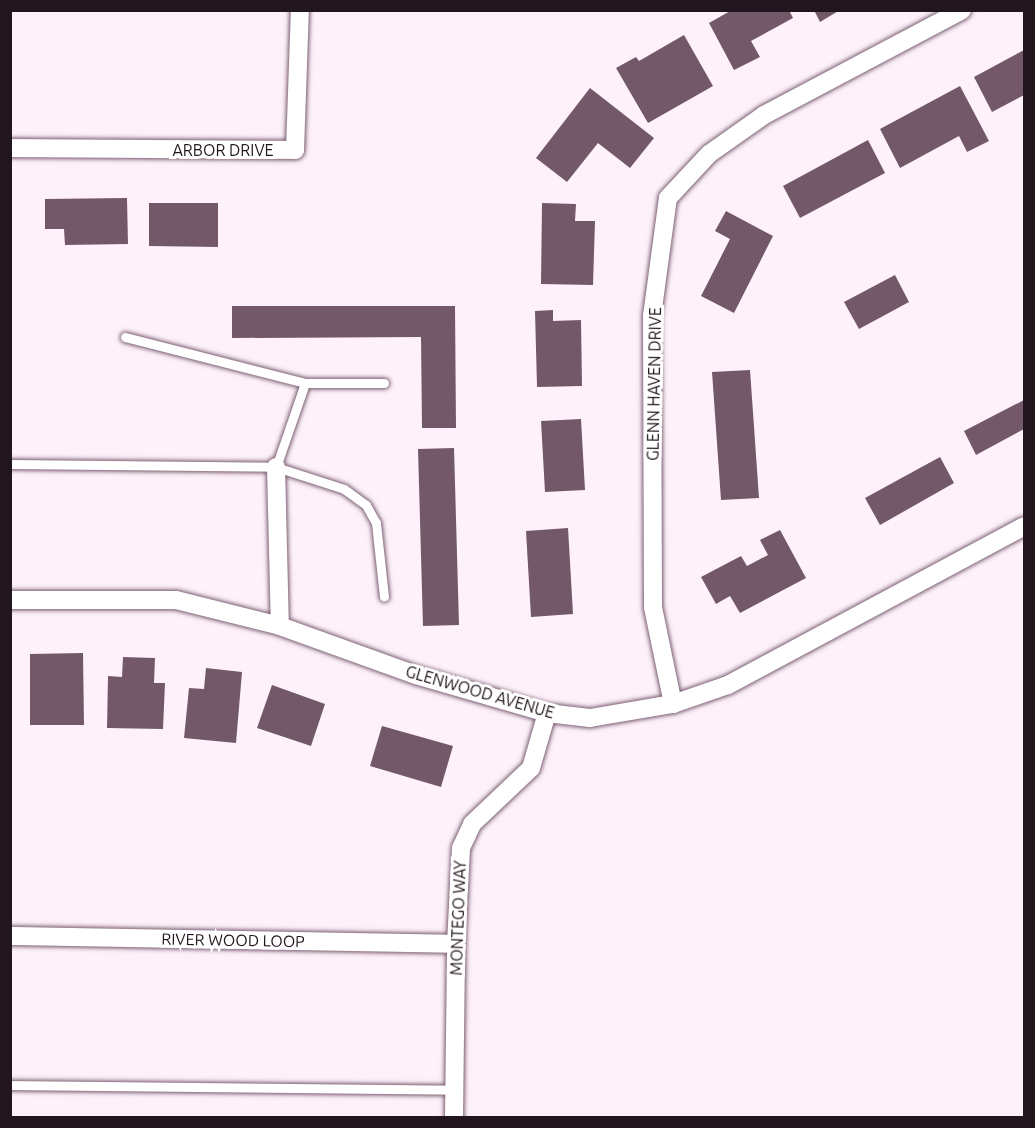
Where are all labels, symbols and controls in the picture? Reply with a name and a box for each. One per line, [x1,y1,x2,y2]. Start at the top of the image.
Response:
street label: ARBOR DRIVE [172,140,274,160]
street label: GLENN HAVEN DRIVE [643,307,665,461]
street label: GLENWOOD AVENUE [403,662,557,722]
street label: MONTEGO WAY [446,860,470,976]
street label: RIVER WOOD LOOP [161,929,305,951]

